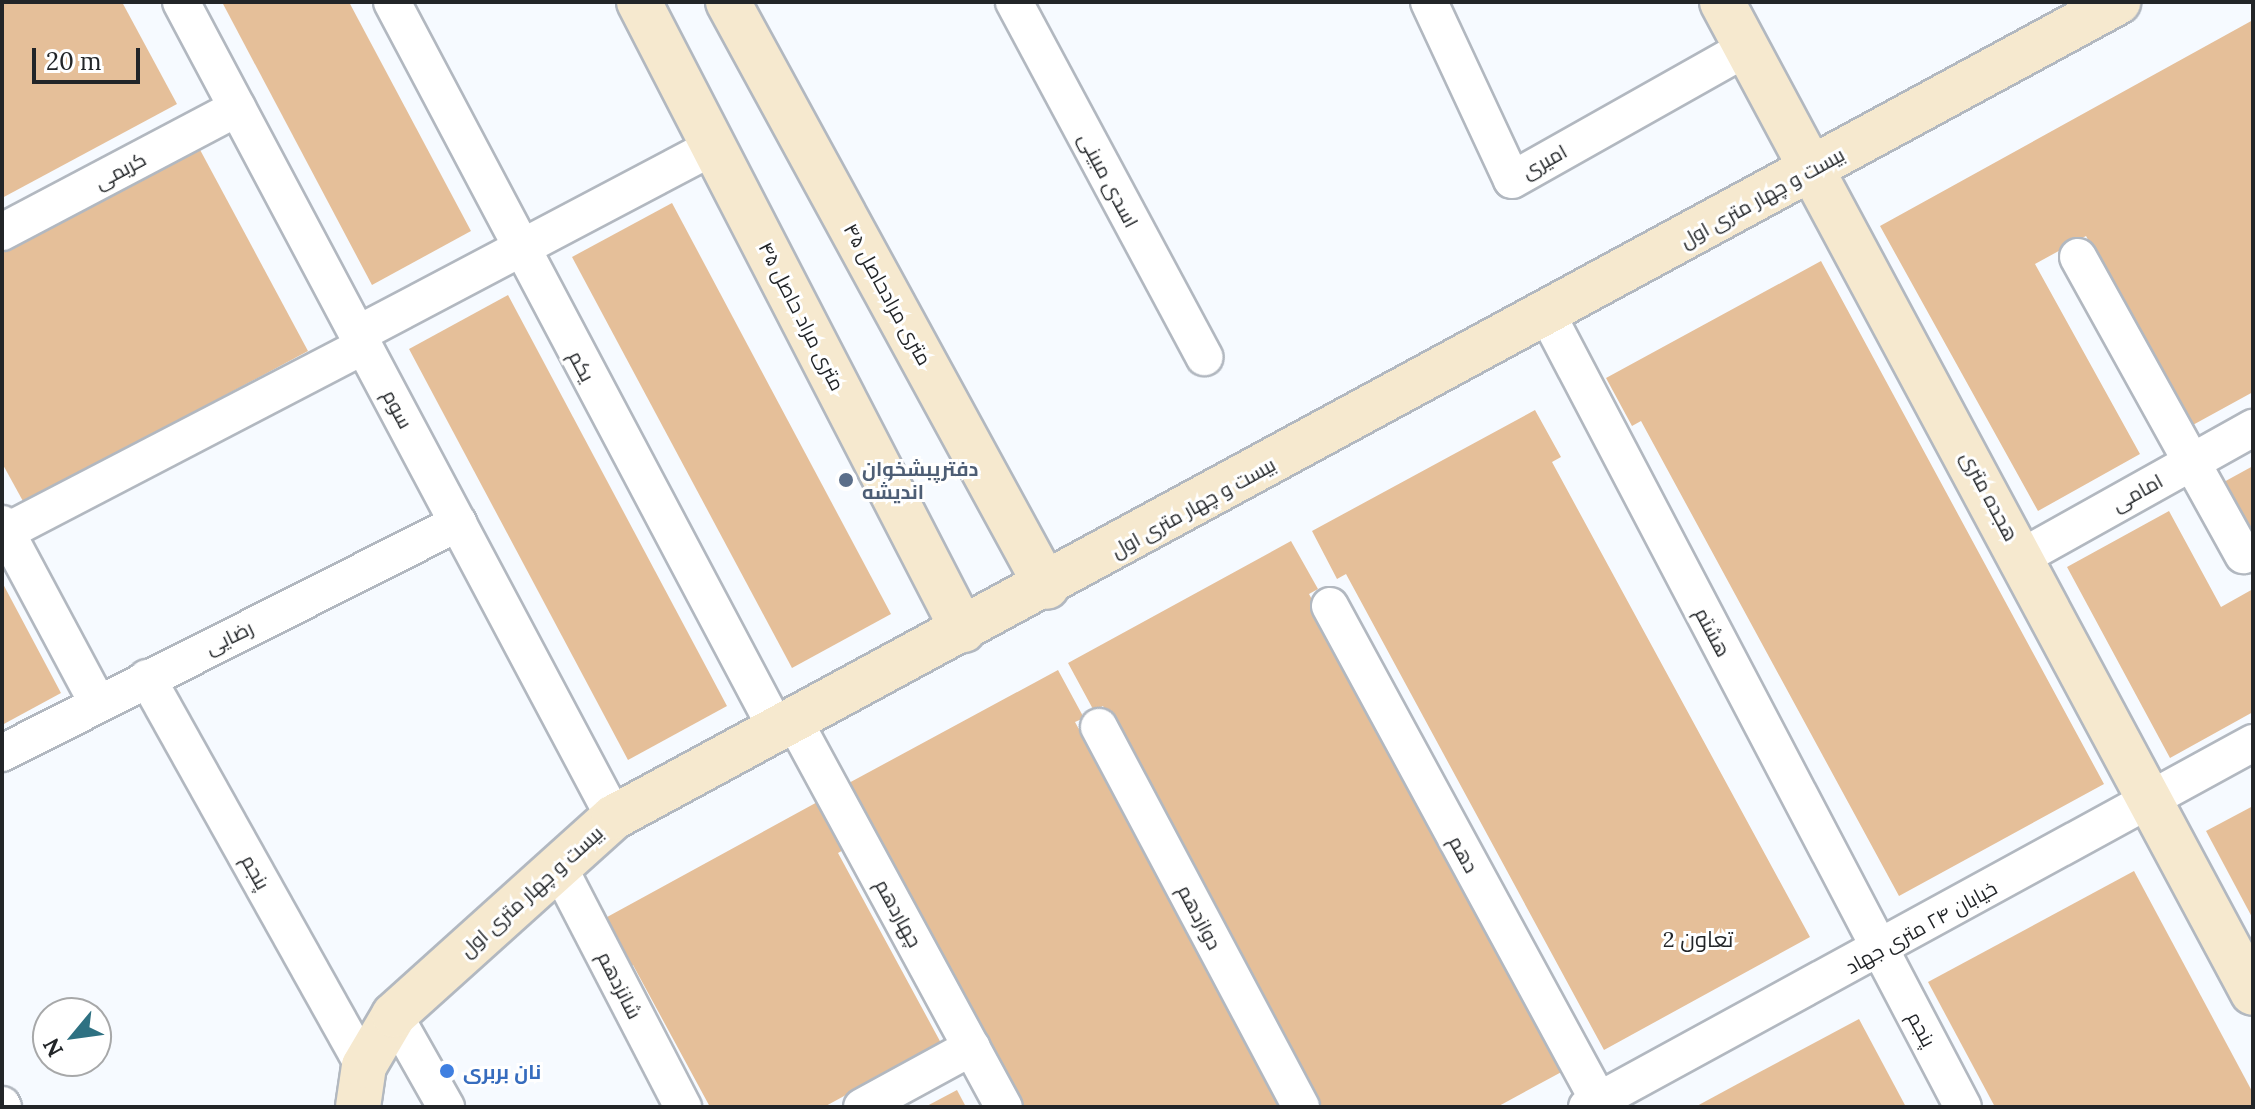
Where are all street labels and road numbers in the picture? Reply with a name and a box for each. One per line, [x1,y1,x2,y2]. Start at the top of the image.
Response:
street label: اسدی مبینی [1074,128,1144,232]
street label: امیری [1517,139,1571,183]
street label: بیست و چهار متری اول [1676,142,1848,252]
street label: کریمی [90,146,150,194]
street label: ۴۵ متری مرادحاصل [839,219,937,369]
street label: ۴۵ متری مراد حاصل [754,238,850,394]
street label: یکم [564,346,600,386]
street label: سوم [378,385,418,433]
street label: هجده متری [1956,447,2024,545]
street label: بیست و چهار متری اول [1107,452,1279,562]
street label: امامی [2107,468,2167,516]
street label: هشتم [1690,603,1736,661]
street label: رضایی [201,615,257,659]
street label: بیست و چهار متری اول [454,820,608,962]
street label: دهم [1444,831,1484,877]
street label: پنجم [237,850,275,894]
street label: چهاردهم [871,875,927,951]
street label: خیابان ۲۴ متری جهاد [1841,875,2001,979]
street label: دوازدهم [1173,880,1227,954]
street label: شانزدهم [593,947,647,1023]
street label: پنجم [1903,1007,1941,1051]

